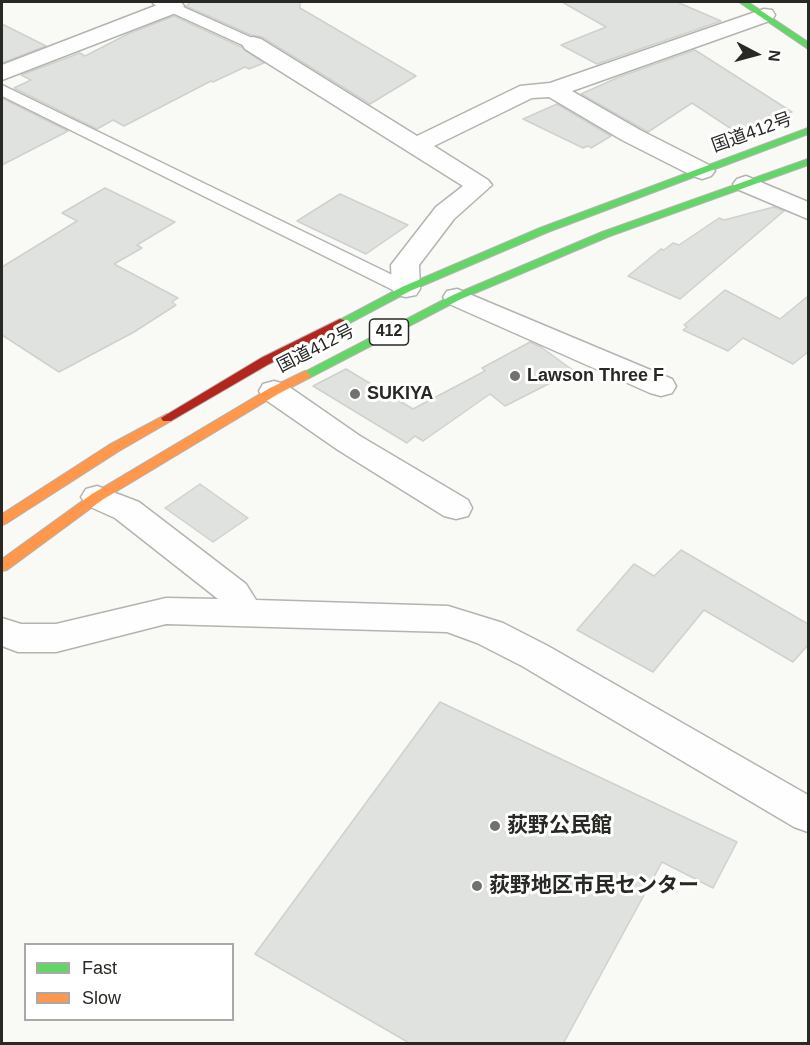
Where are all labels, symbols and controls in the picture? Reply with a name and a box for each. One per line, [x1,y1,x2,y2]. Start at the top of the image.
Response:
north arrow [726,24,786,84]
text: N [765,49,783,63]
street label: 国道412号 [709,108,795,158]
road number: 412 [370,319,408,345]
street label: 国道412号 [274,320,358,378]
place label: Lawson Three F [527,365,664,387]
marker: Lawson Three F [508,369,522,383]
place label: SUKIYA [367,383,433,405]
marker: SUKIYA [348,387,362,401]
place label: 荻野公民館 [507,813,612,839]
marker: 荻野公民館 [488,819,502,833]
place label: 荻野地区市民センター [489,873,699,899]
marker: 荻野地区市民センター [470,879,484,893]
legend [24,943,234,1021]
text: Fast [82,958,117,978]
text: Slow [82,988,121,1008]

